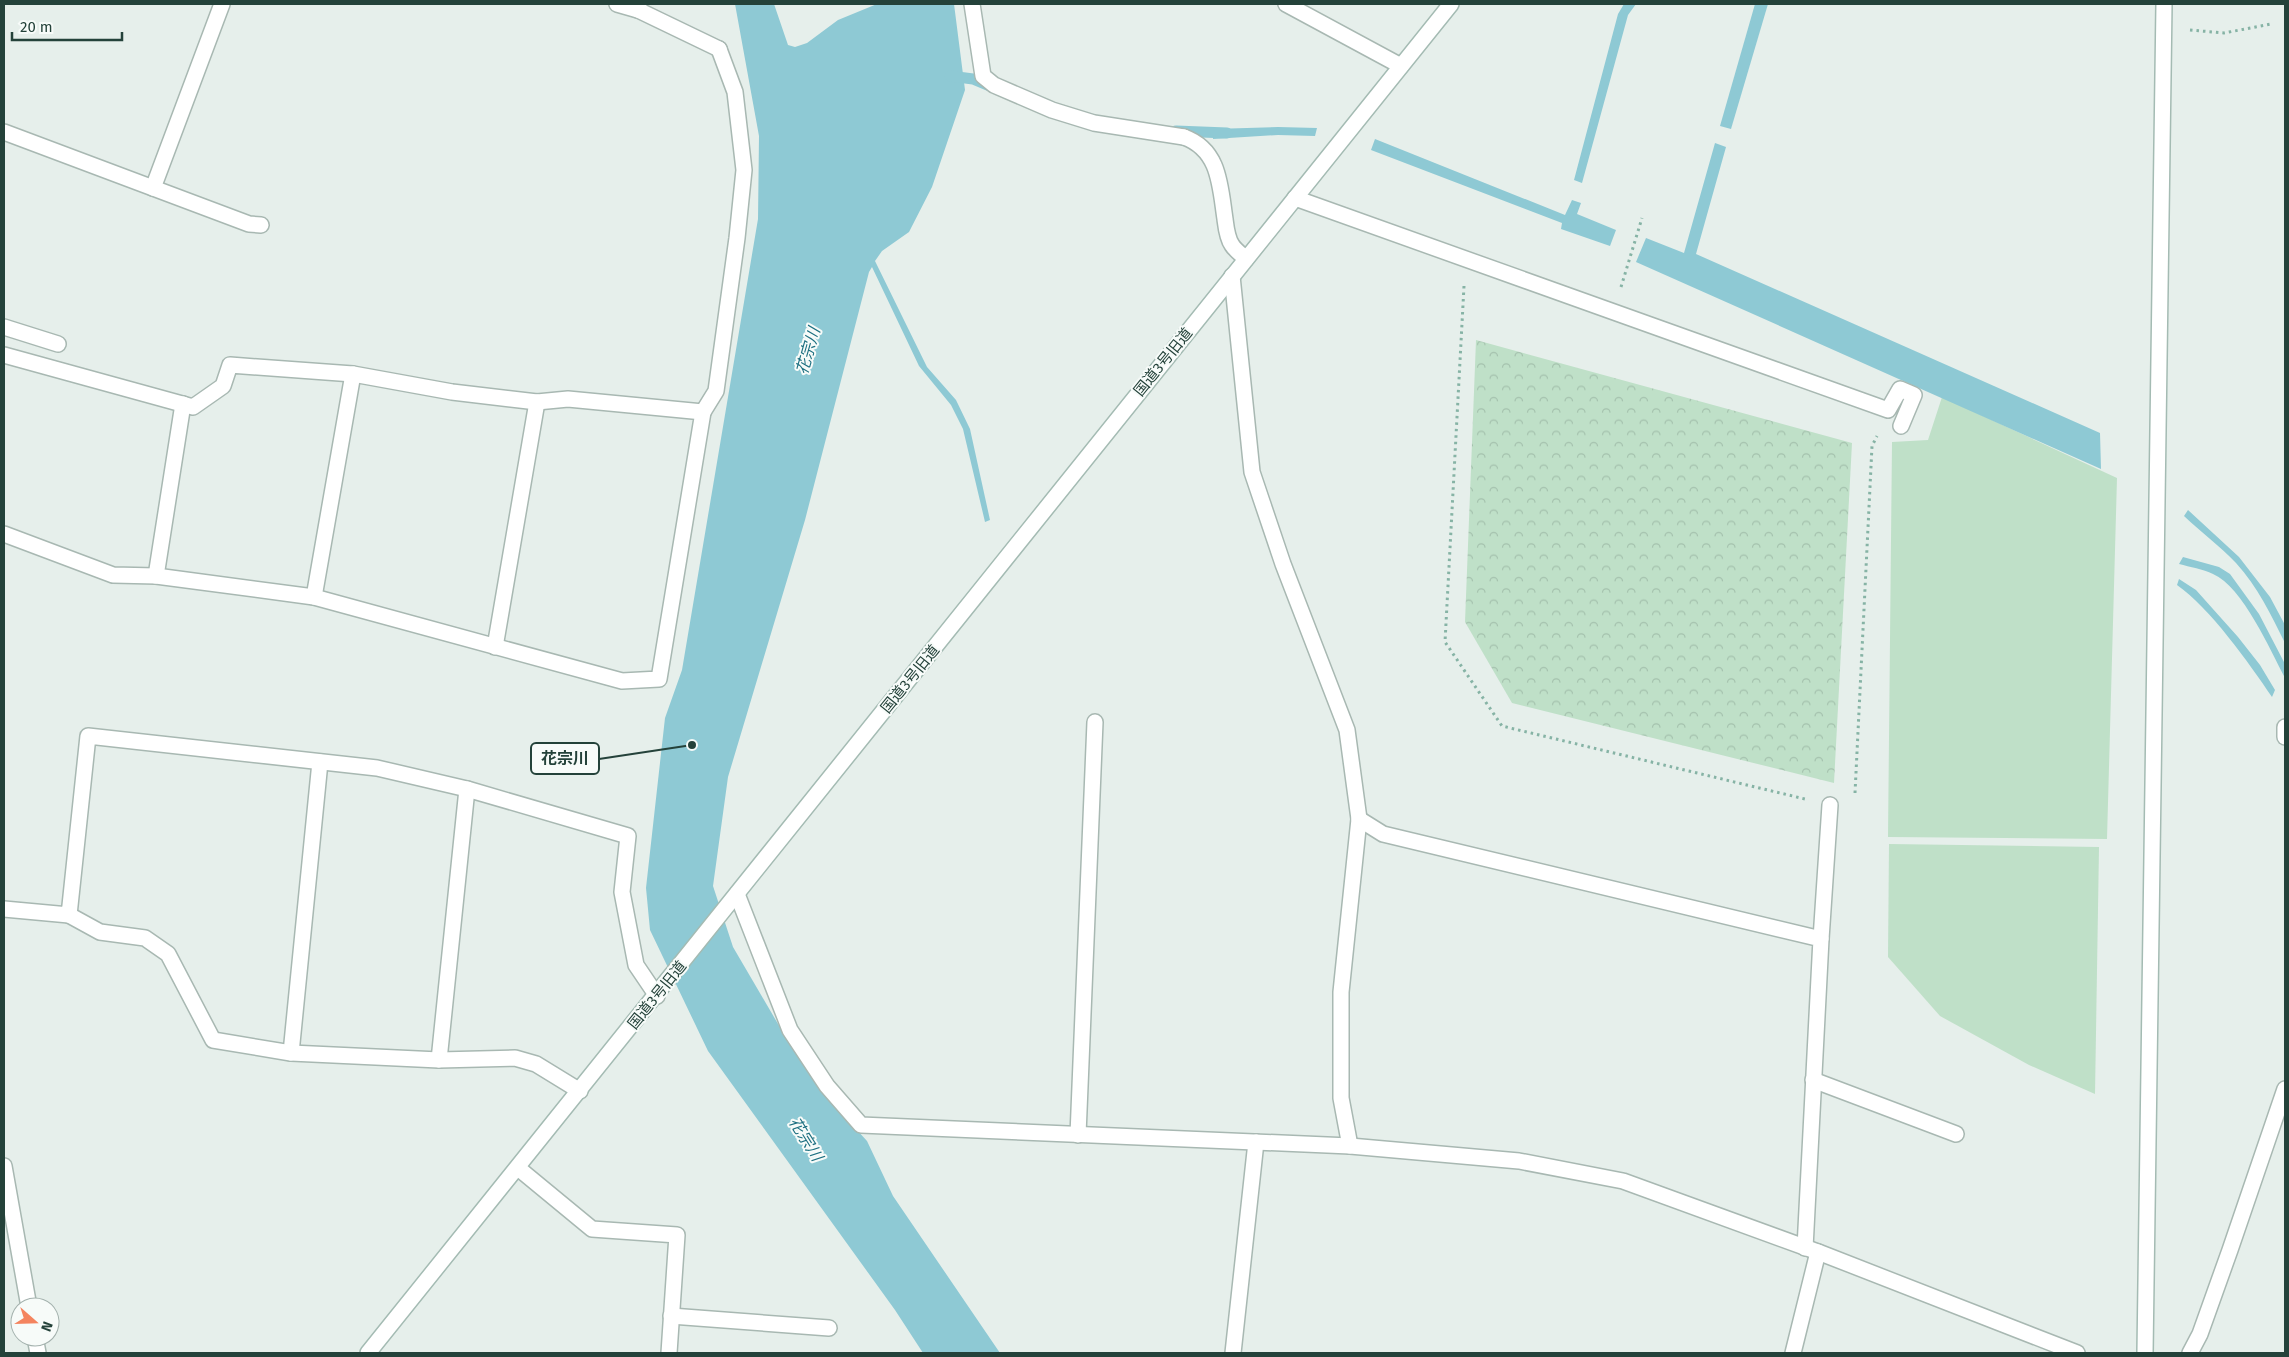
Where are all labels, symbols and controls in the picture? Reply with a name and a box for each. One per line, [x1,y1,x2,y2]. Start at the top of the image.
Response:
scale bar [12,10,122,42]
text: 20 m [20,18,53,36]
water label: 花宗川 [792,323,824,377]
street label: 国道3号旧道 [1130,324,1196,400]
street label: 国道3号旧道 [877,641,943,717]
callout: 花宗川 [531,743,599,774]
text: 花宗川 [541,749,589,768]
street label: 国道3号旧道 [624,957,690,1033]
water label: 花宗川 [785,1114,828,1166]
north arrow [10,1297,60,1347]
text: N [37,1319,56,1334]

